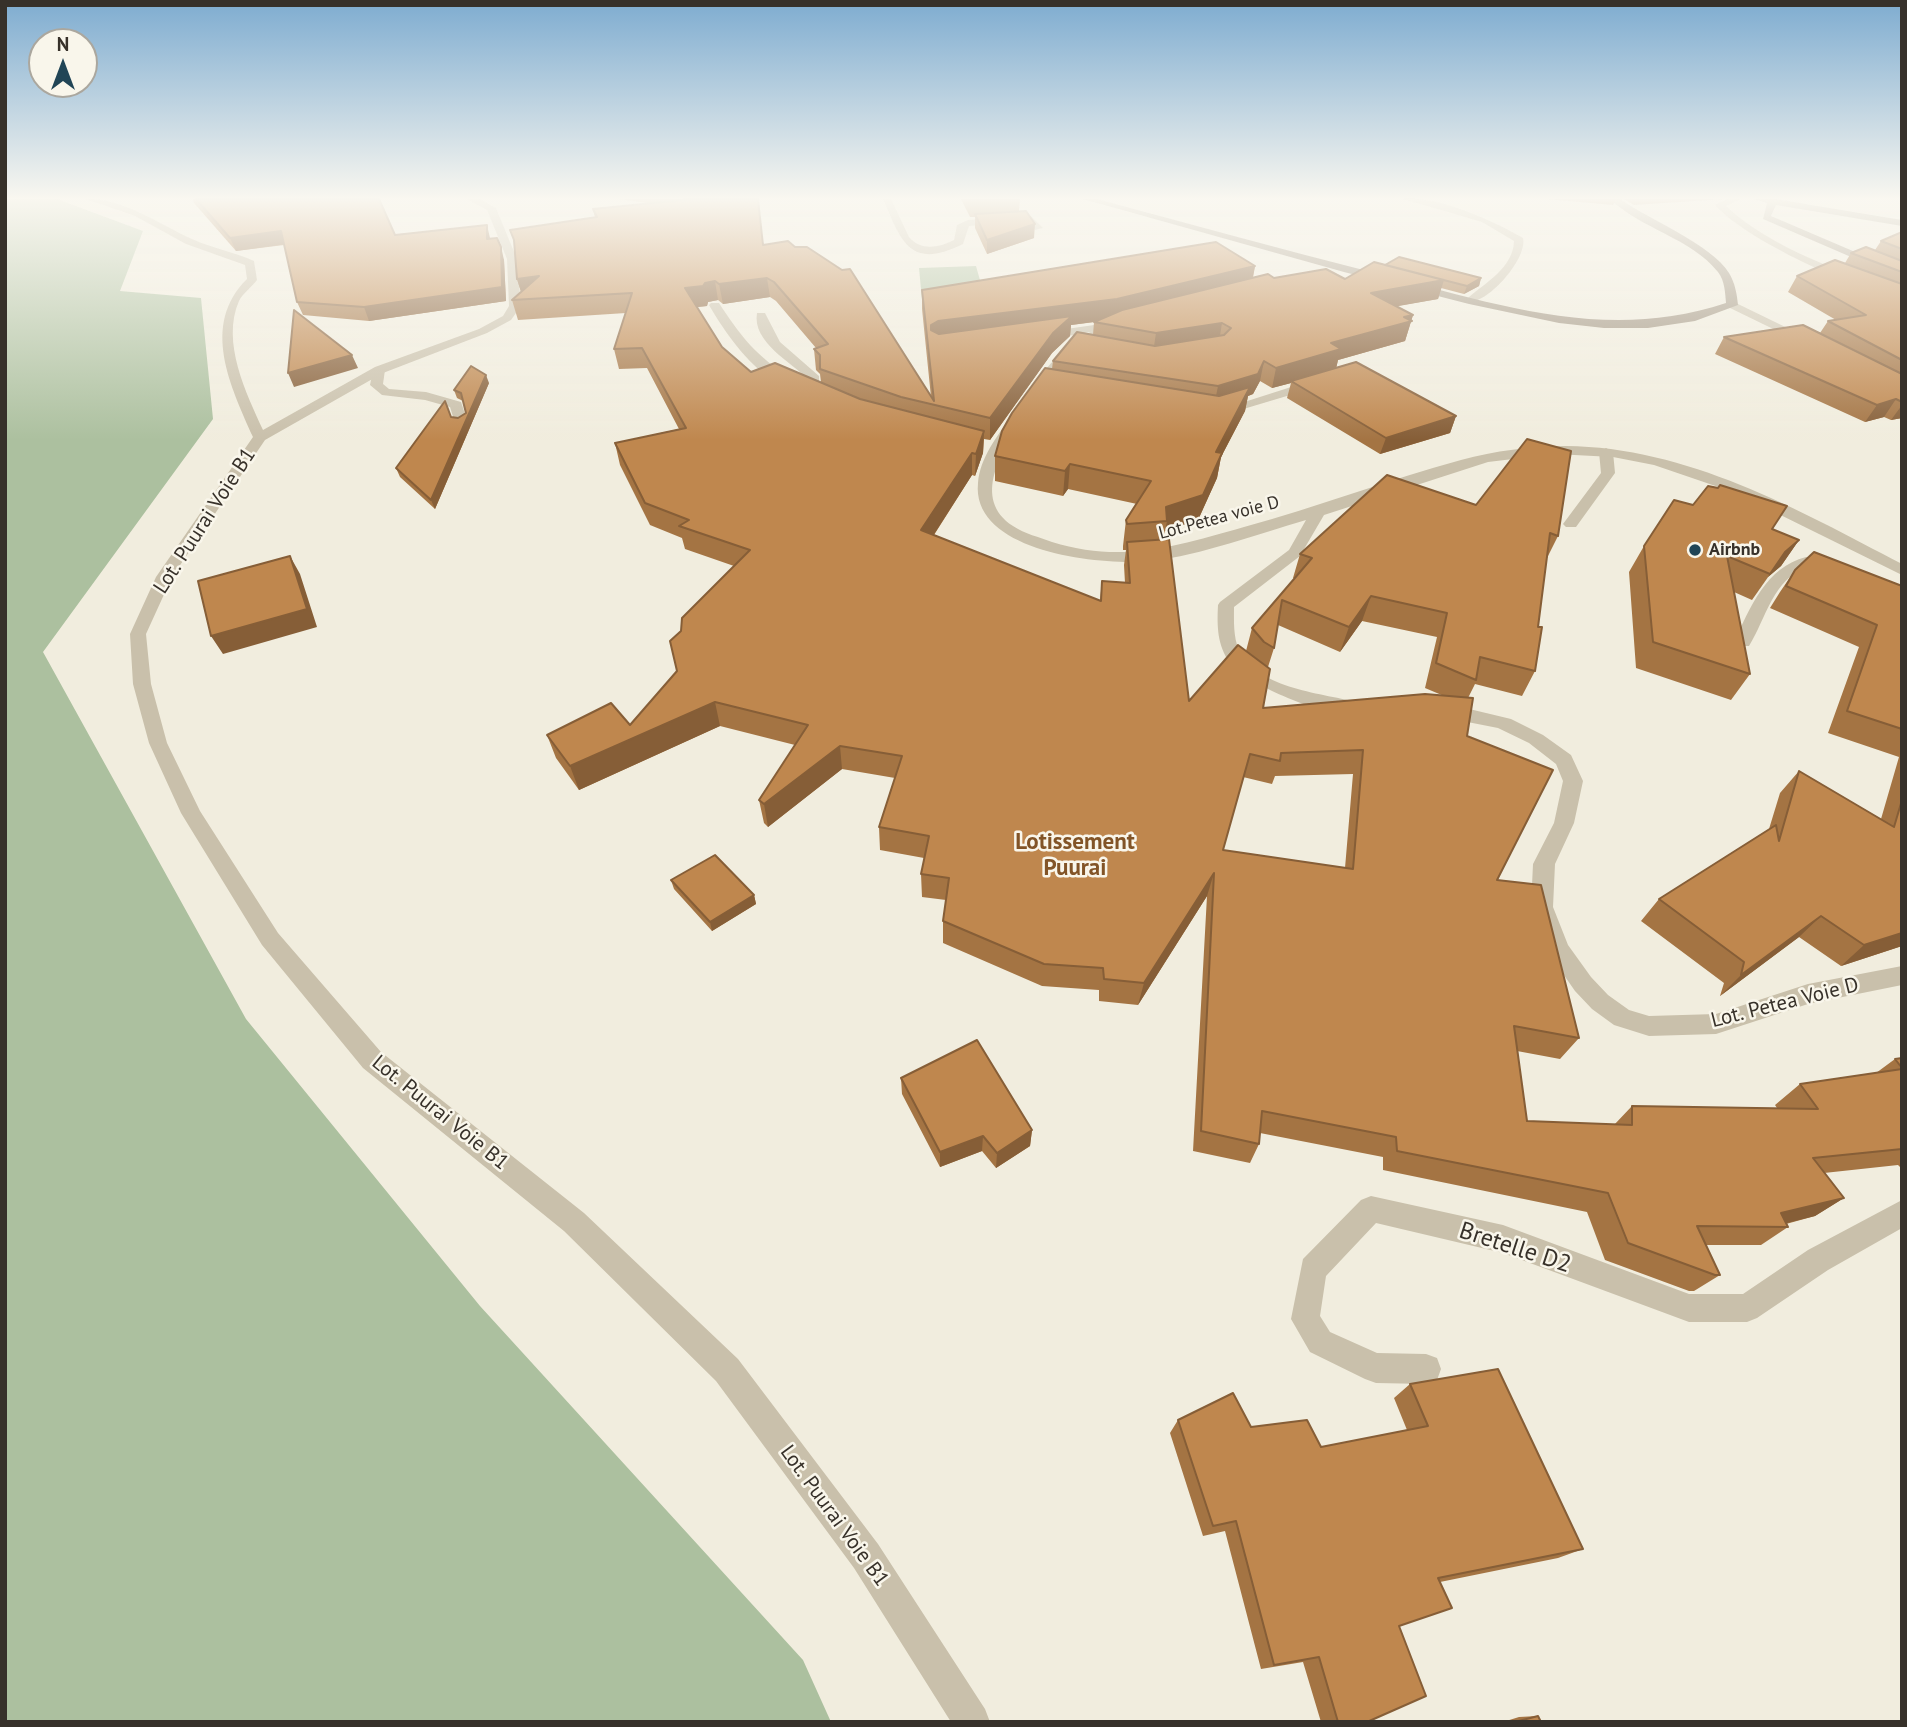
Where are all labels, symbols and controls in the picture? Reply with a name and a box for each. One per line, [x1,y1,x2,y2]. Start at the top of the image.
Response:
north arrow [28,28,98,98]
text: N [57,32,69,56]
street label: Lot. Puurai Voie B1 [149,444,261,598]
street label: Lot.Petea voie D [1156,492,1282,544]
place label: Airbnb [1709,539,1760,561]
marker: Airbnb [1687,542,1703,558]
district label: Lotissement Puurai [1015,828,1135,882]
street label: Lot. Petea Voie D [1709,972,1861,1034]
street label: Lot. Puurai Voie B1 [367,1050,513,1176]
street label: Bretelle D2 [1455,1216,1575,1280]
street label: Lot. Puurai Voie B1 [774,1440,894,1592]

